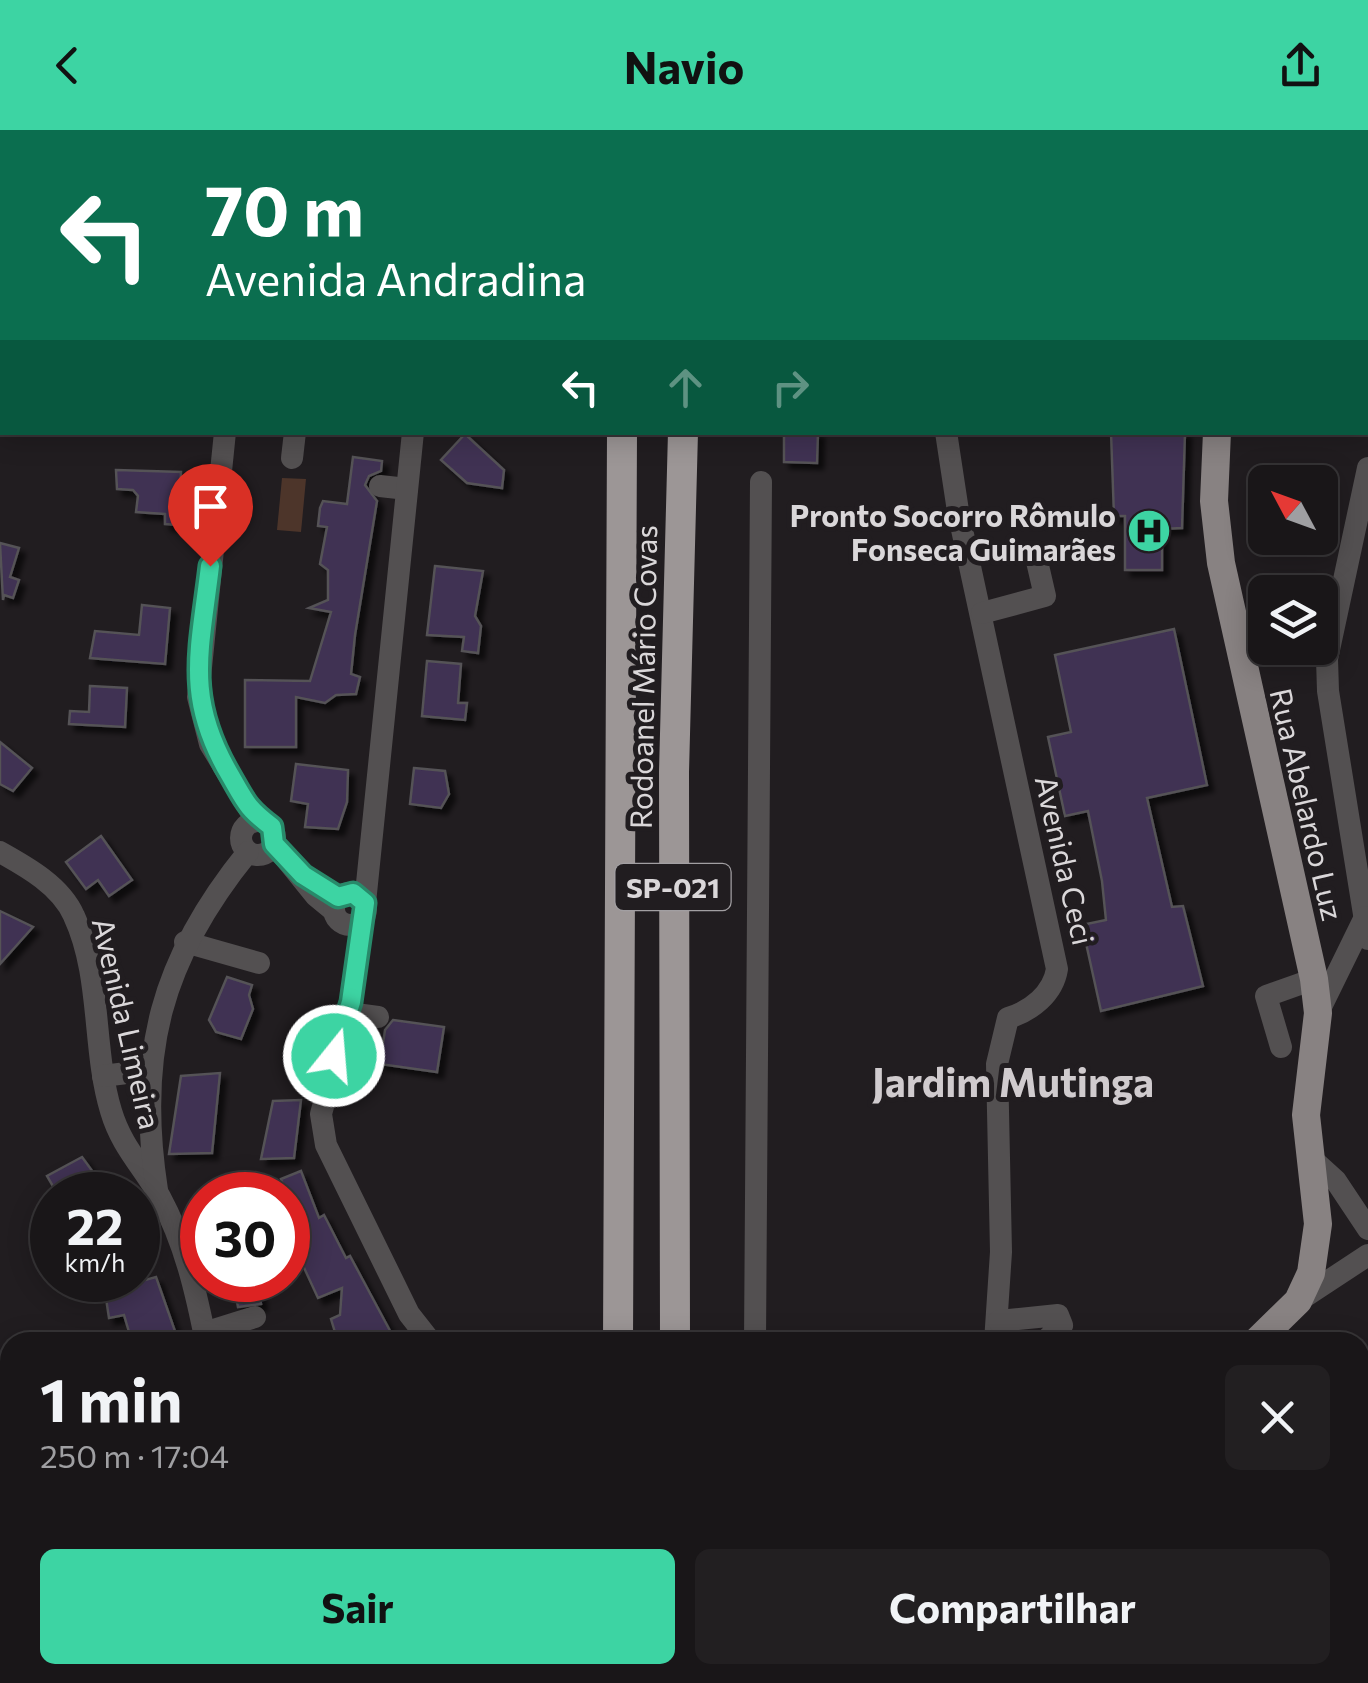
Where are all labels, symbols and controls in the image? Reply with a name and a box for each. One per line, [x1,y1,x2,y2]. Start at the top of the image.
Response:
icon: back [40,38,95,93]
text: Navio [624,38,744,93]
icon: share [1273,38,1328,93]
text: 70 m [205,165,364,250]
icon: left [40,170,170,300]
text: Avenida Andradina [205,250,587,305]
icon: left [553,360,608,415]
icon: ahead [658,360,713,415]
icon: right [763,360,818,415]
pin [168,464,253,567]
north arrow [1248,465,1338,555]
map controls [1248,465,1338,665]
icon: arrive [183,479,238,534]
place label: Pronto Socorro Rômulo Fonseca Guimarães [790,496,1116,567]
hospital icon: Pronto Socorro Rômulo Fonseca Guimarães [1126,508,1172,554]
street label: Rodoanel Mário Covas [621,525,663,829]
button: layers [1248,575,1338,665]
street label: Rua Abelardo Luz [1263,684,1353,924]
street label: Avenida Ceci [1029,772,1103,948]
road number: SP-021 [616,864,730,910]
street label: Avenida Limeira [86,914,170,1132]
position arrow [282,1004,386,1108]
district label: Jardim Mutinga [872,1056,1154,1105]
speed limit sign: 30 [180,1172,310,1302]
text: 22 [67,1194,123,1255]
text: km/h [65,1247,125,1277]
text: 1 min [40,1361,182,1434]
button: close [1225,1365,1330,1470]
text: 250 m · 17:04 [40,1435,229,1475]
button: Sair [40,1549,675,1664]
button: Compartilhar [695,1549,1330,1664]

